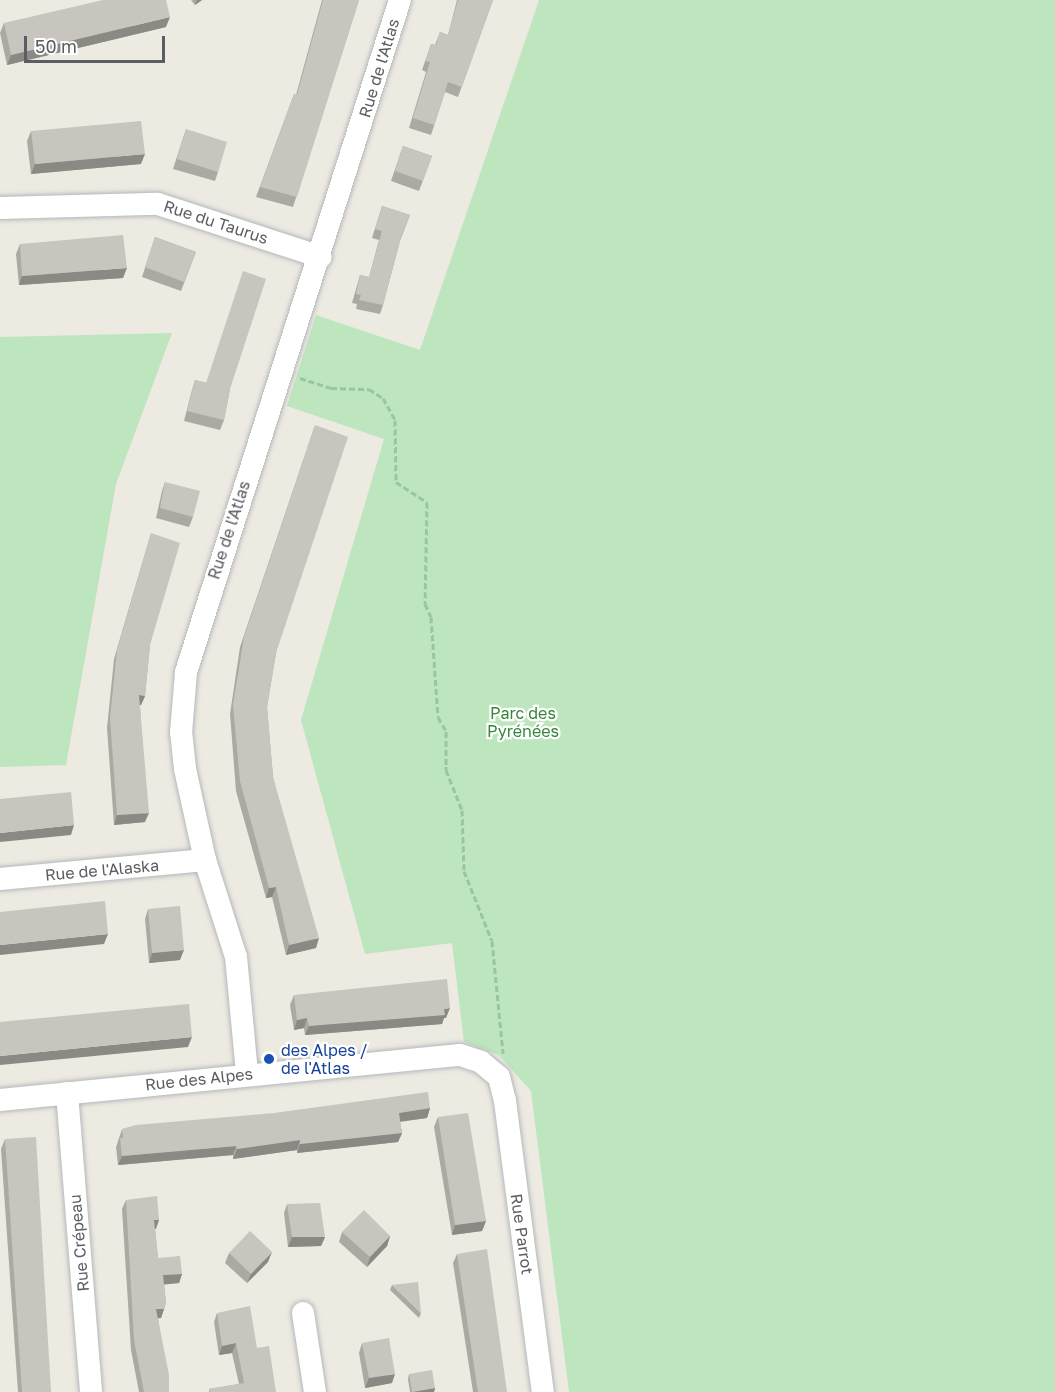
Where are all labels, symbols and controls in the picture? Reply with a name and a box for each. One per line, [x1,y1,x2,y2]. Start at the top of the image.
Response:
street label: Rue de l'Atlas [355,16,403,120]
scale bar [27,24,168,62]
text: 50 m [35,35,77,57]
street label: Rue du Taurus [161,196,271,248]
street label: Rue de l'Atlas [204,478,254,582]
park label: Parc des Pyrénées [487,703,559,741]
street label: Rue de l'Alaska [44,855,160,885]
place label: des Alpes / de l'Atlas [281,1040,367,1078]
marker: des Alpes / de l'Atlas [262,1052,276,1066]
street label: Rue des Alpes [144,1064,254,1094]
street label: Rue Parrot [507,1192,537,1276]
street label: Rue Crépeau [65,1194,93,1292]

